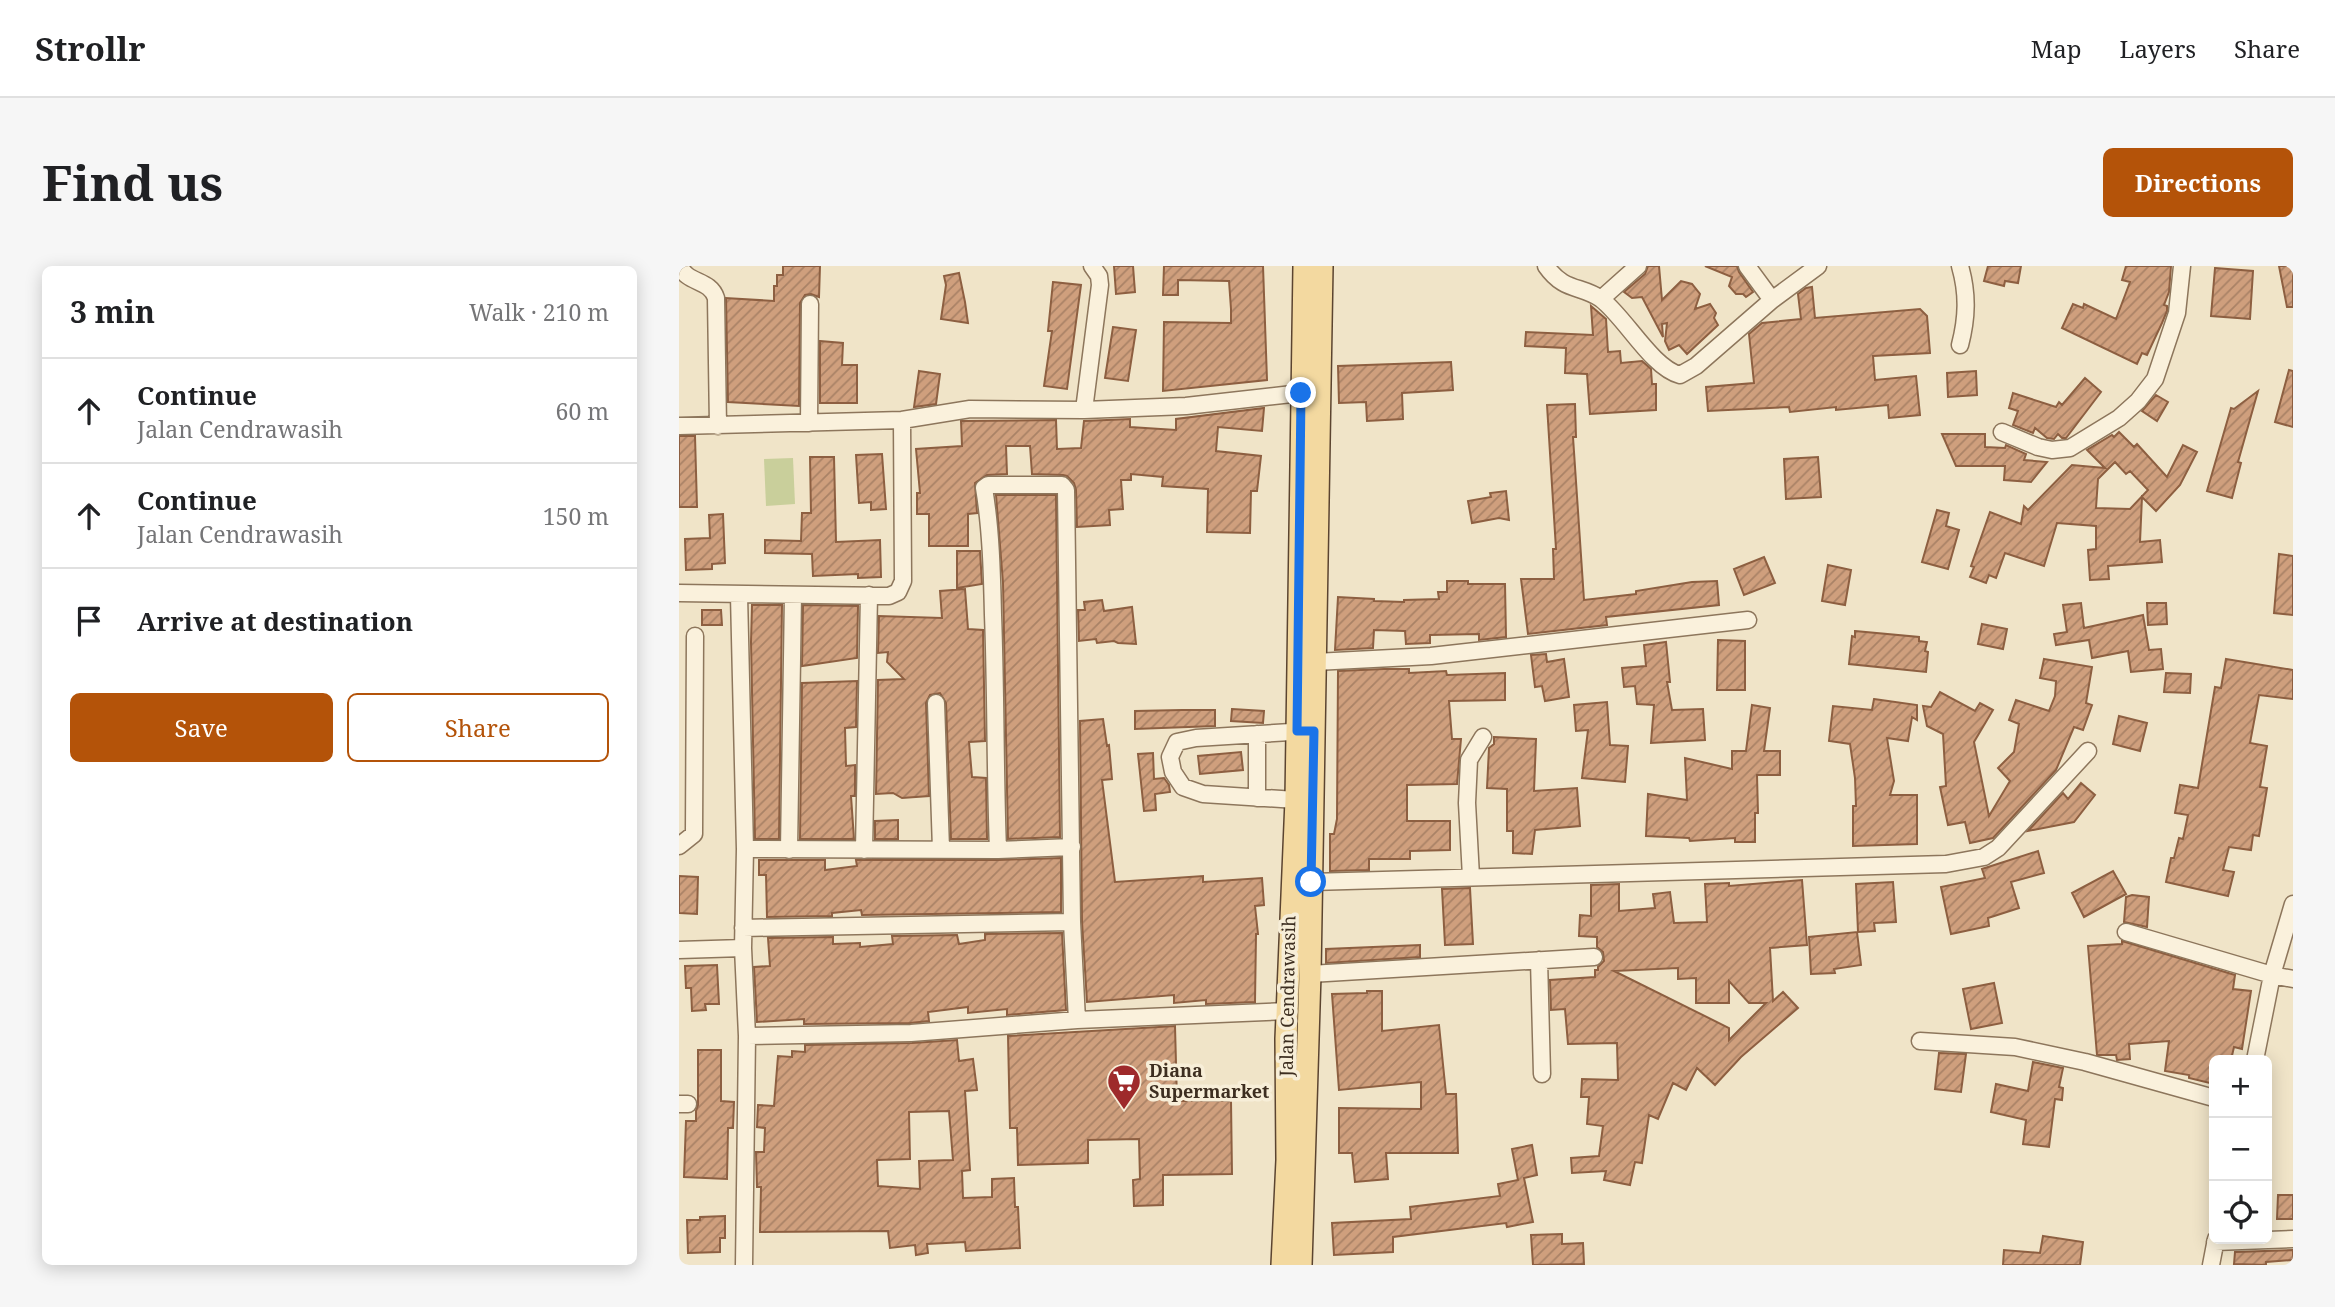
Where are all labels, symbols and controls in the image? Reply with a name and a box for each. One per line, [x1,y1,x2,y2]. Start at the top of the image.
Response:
text: Strollr [35,26,145,71]
text: Map [2031,32,2082,65]
text: Layers [2120,32,2196,65]
text: Share [2234,32,2300,65]
button: Directions [2103,148,2293,217]
text: Find us [42,149,223,215]
text: 3 min [70,291,155,332]
text: Walk · 210 m [469,296,609,328]
text: Continue [137,377,257,413]
route end [1285,377,1316,408]
icon: ahead [70,392,108,430]
text: 60 m [556,395,609,427]
text: Jalan Cendrawasih [137,413,343,445]
text: Continue [137,482,257,518]
icon: ahead [70,497,108,535]
text: 150 m [543,500,609,532]
text: Jalan Cendrawasih [137,518,343,550]
icon: arrive [70,602,108,640]
text: Arrive at destination [137,603,413,639]
button: Save [70,693,333,762]
button: Share [347,693,609,762]
route start [1295,866,1326,897]
street label: Jalan Cendrawasih [1274,915,1300,1078]
map controls [2209,1055,2272,1244]
button: + [2209,1055,2272,1118]
place label: Diana Supermarket [1149,1058,1269,1103]
supermarket icon: Diana Supermarket [1105,1062,1143,1111]
button: − [2209,1118,2272,1181]
button: locate [2209,1181,2272,1244]

